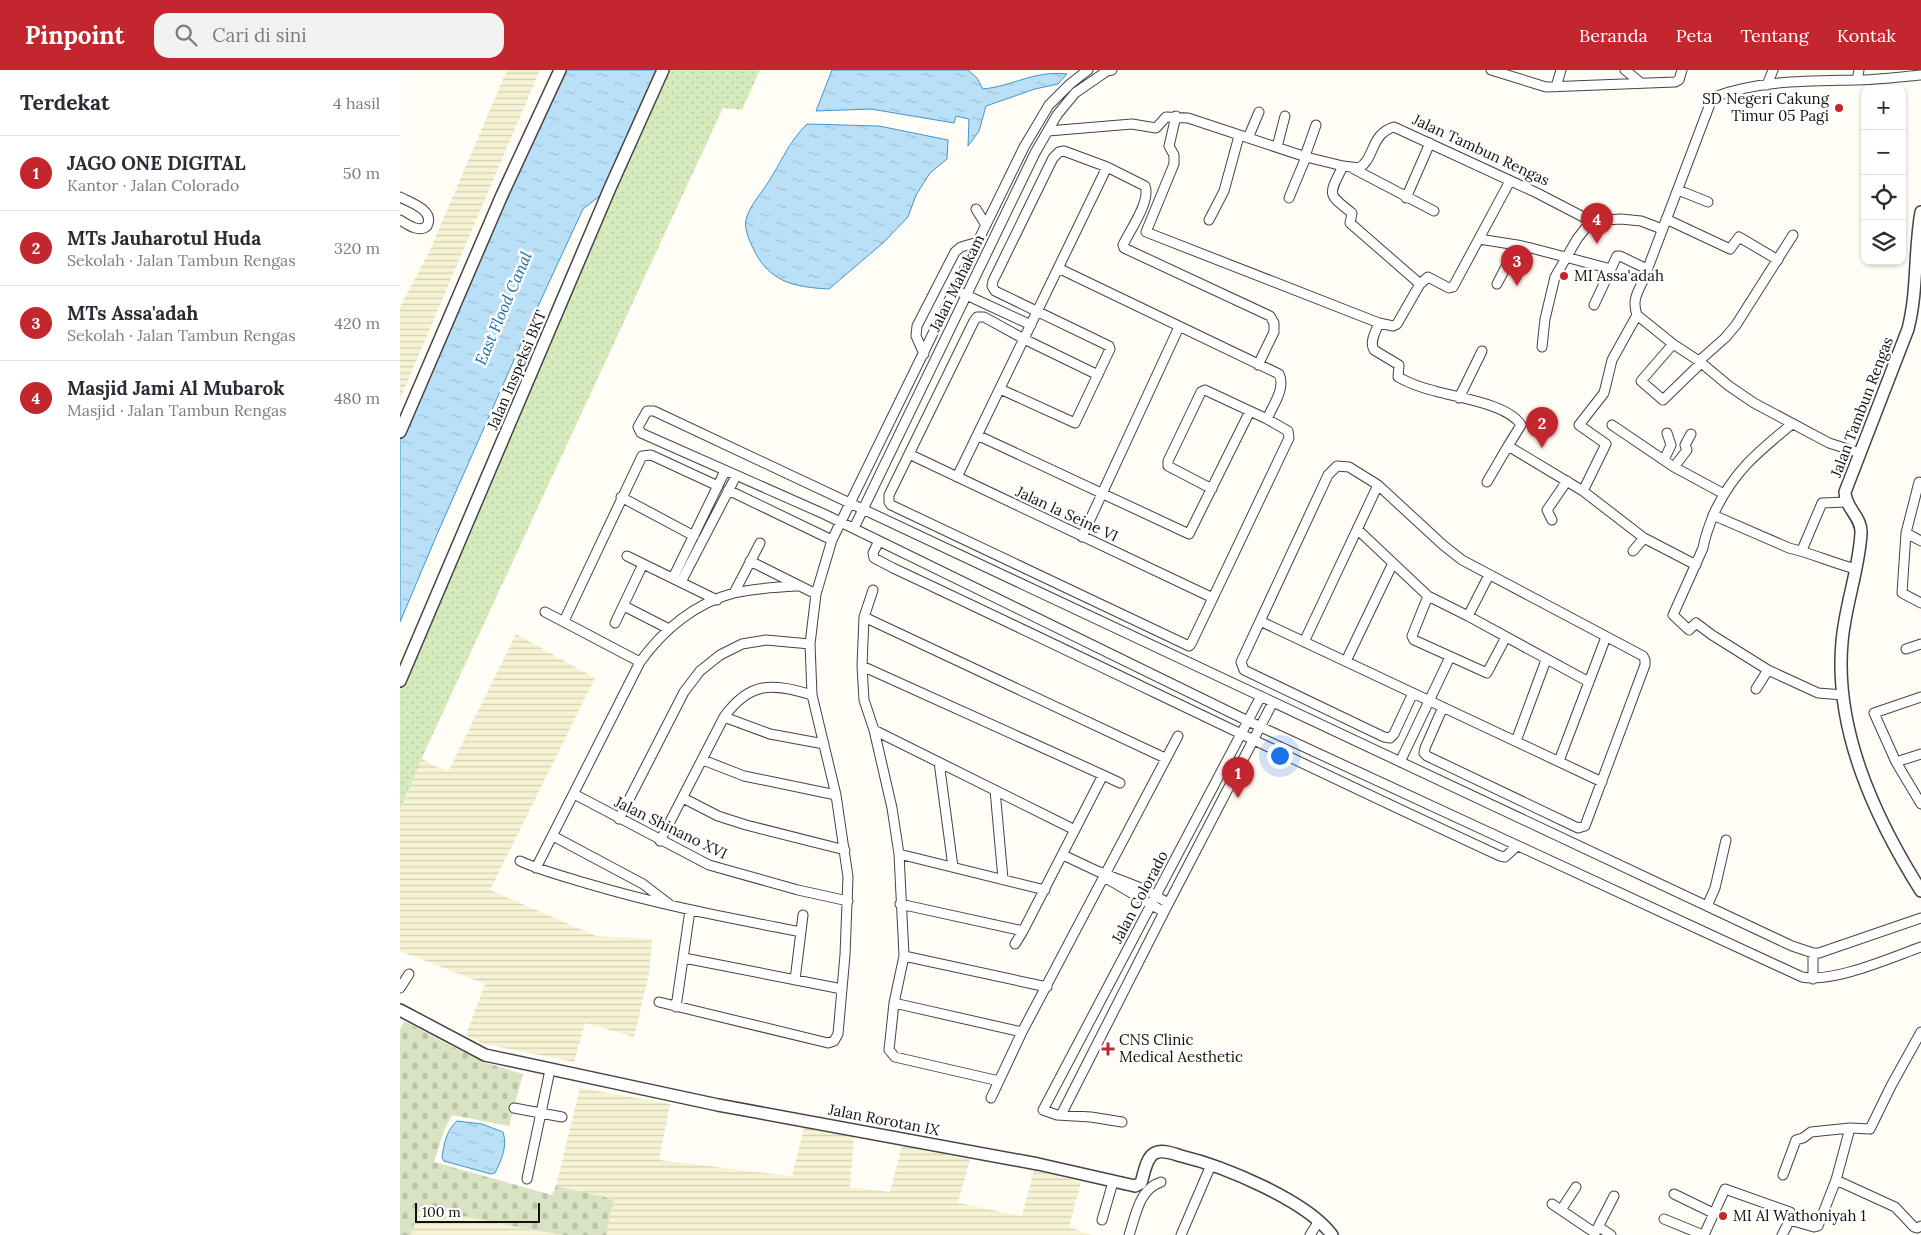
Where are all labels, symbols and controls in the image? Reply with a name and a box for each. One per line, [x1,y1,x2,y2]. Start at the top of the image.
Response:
search box [154,13,504,58]
text: Pinpoint [25,20,124,51]
icon: search [172,21,200,49]
text: Cari di sini [212,23,307,47]
text: Beranda [1579,24,1648,47]
text: Peta [1676,24,1712,47]
text: Tentang [1740,24,1809,47]
text: Kontak [1837,24,1896,47]
map controls [1861,85,1906,265]
button: + [1861,85,1906,130]
text: Terdekat [20,89,110,116]
place label: SD Negeri Cakung Timur 05 Pagi [1702,89,1830,125]
text: 4 hasil [333,93,380,113]
marker: SD Negeri Cakung Timur 05 Pagi [1833,102,1845,114]
street label: Jalan Tambun Rengas [1409,109,1553,190]
button: − [1861,130,1906,175]
text: JAGO ONE DIGITAL [67,151,246,175]
text: 1 [33,163,39,183]
text: 50 m [343,163,380,183]
text: Kantor · Jalan Colorado [67,175,239,195]
button: locate [1861,175,1906,220]
pin: 4 [1581,203,1613,244]
button: layers [1861,220,1906,265]
text: MTs Jauharotul Huda [67,226,261,250]
street label: Jalan Mahakam [924,231,988,335]
text: 2 [32,238,40,258]
text: 320 m [334,238,380,258]
pin: 3 [1501,245,1533,286]
water label: East Flood Canal [470,248,536,368]
text: Sekolah · Jalan Tambun Rengas [67,250,296,270]
place label: MI Assa'adah [1574,266,1664,285]
marker: MI Assa'adah [1558,270,1570,282]
text: MTs Assa'adah [67,301,198,325]
street label: Jalan Inspeksi BKT [482,307,550,433]
text: 3 [32,313,40,333]
text: 420 m [334,313,380,333]
text: Sekolah · Jalan Tambun Rengas [67,325,296,345]
street label: Jalan Tambun Rengas [1826,334,1897,481]
text: Masjid Jami Al Mubarok [67,376,285,400]
text: 4 [32,388,40,408]
text: 480 m [334,388,380,408]
text: Masjid · Jalan Tambun Rengas [67,400,287,420]
pin: 2 [1526,407,1558,448]
street label: Jalan la Seine VI [1012,481,1121,546]
your location [1267,743,1293,769]
pin: 1 [1222,757,1254,798]
street label: Jalan Shinano XVI [611,792,731,863]
street label: Jalan Colorado [1107,847,1172,947]
place label: CNS Clinic Medical Aesthetic [1119,1030,1243,1066]
marker: CNS Clinic Medical Aesthetic [1101,1042,1115,1056]
street label: Jalan Rorotan IX [826,1099,941,1140]
scale bar [415,1200,540,1223]
text: 100 m [422,1203,461,1221]
place label: MI Al Wathoniyah 1 [1733,1206,1866,1225]
marker: MI Al Wathoniyah 1 [1717,1210,1729,1222]

